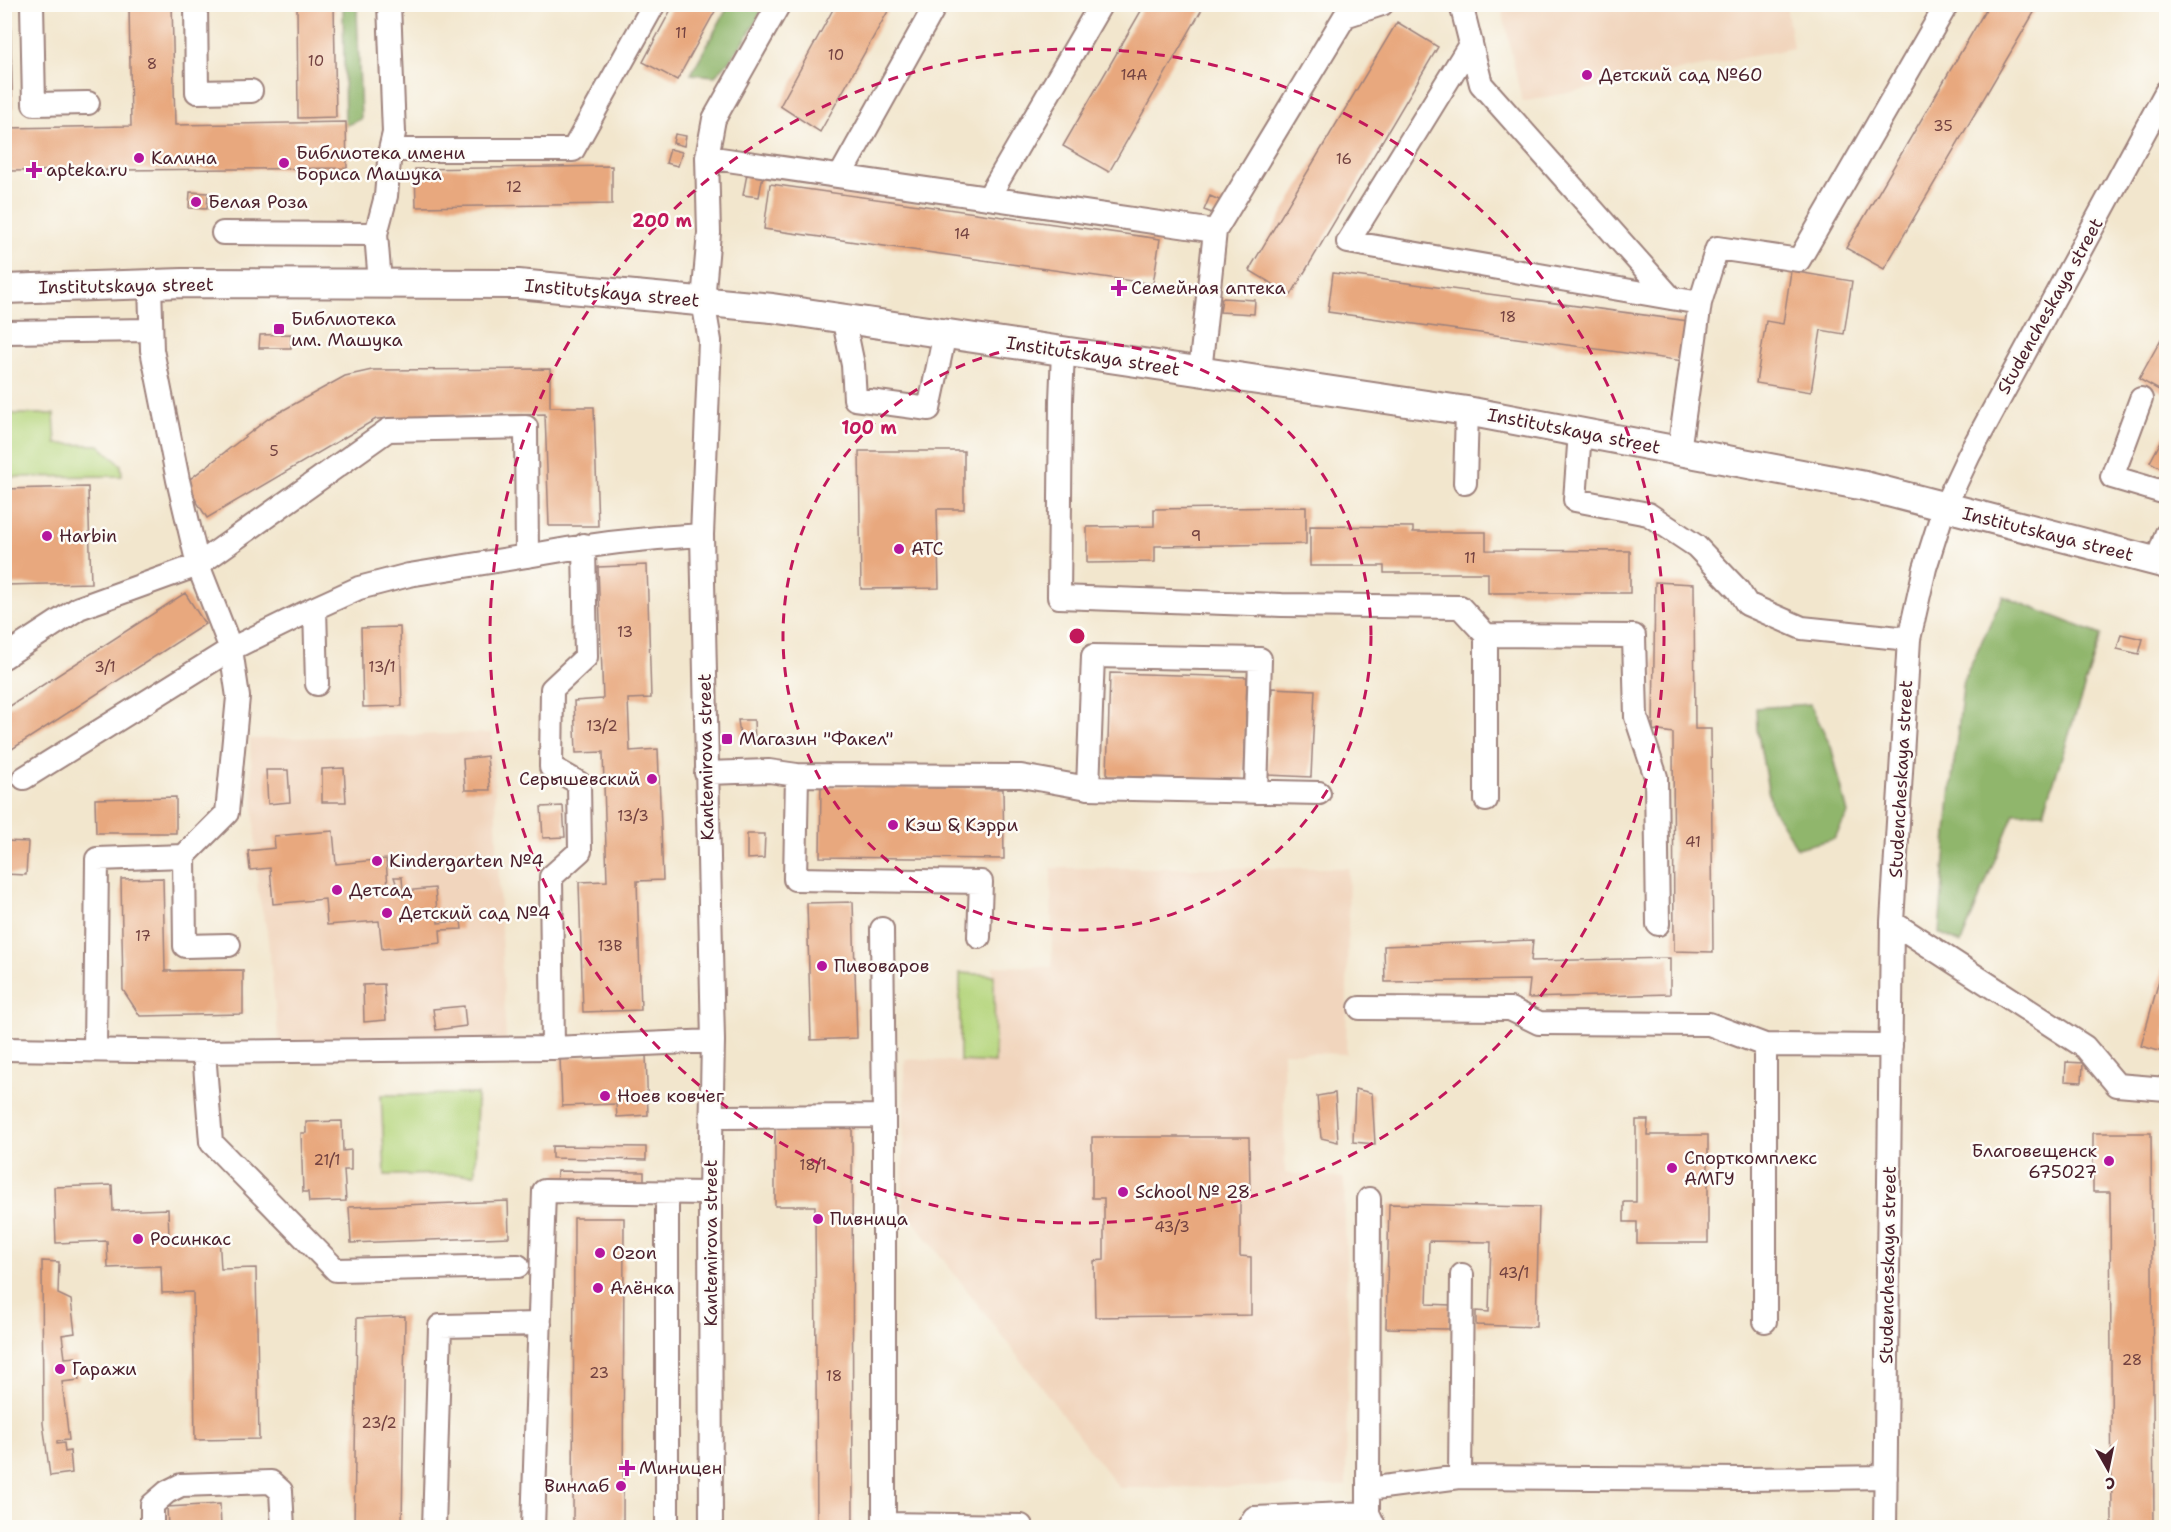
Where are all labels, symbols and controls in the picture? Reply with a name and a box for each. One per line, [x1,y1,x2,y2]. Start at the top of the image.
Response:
house number: 11 [675,23,687,43]
house number: 10 [828,45,844,65]
house number: 10 [308,51,324,71]
house number: 8 [147,54,157,74]
place label: Детский сад №60 [1599,63,1763,87]
house number: 14А [1121,65,1148,85]
marker: Детский сад №60 [1580,68,1594,82]
house number: 35 [1933,116,1953,136]
place label: Библиотека имени Бориса Машука [296,141,466,186]
place label: Калина [151,146,217,170]
house number: 16 [1336,149,1352,169]
marker: Калина [132,151,146,165]
marker: Библиотека имени Бориса Машука [277,156,291,170]
place label: apteka.ru [46,158,128,182]
marker: apteka.ru [27,163,41,177]
house number: 12 [506,177,522,197]
place label: Белая Роза [208,190,308,214]
marker: Белая Роза [189,195,203,209]
text: 200 m [632,209,693,233]
street label: Studencheskaya street [1991,213,2109,398]
house number: 14 [954,224,970,244]
street label: Institutskaya street [38,272,214,300]
street label: Institutskaya street [524,273,701,313]
place label: Семейная аптека [1131,276,1286,300]
marker: Семейная аптека [1112,281,1126,295]
place label: Библиотека им. Машука [291,307,403,352]
house number: 18 [1500,307,1516,327]
marker: Библиотека им. Машука [272,322,286,336]
street label: Institutskaya street [1004,330,1182,382]
street label: Institutskaya street [1486,402,1663,460]
text: 100 m [841,416,897,440]
house number: 5 [269,441,279,461]
street label: Institutskaya street [1960,501,2136,567]
place label: Harbin [59,524,117,548]
house number: 9 [1191,526,1201,546]
marker: Harbin [40,529,54,543]
place label: АТС [911,537,943,561]
marker: АТС [892,542,906,556]
house number: 11 [1464,548,1476,568]
house number: 13 [617,622,633,642]
centre of rings [1067,626,1087,646]
house number: 3/1 [94,657,116,677]
house number: 13/1 [368,657,396,677]
street label: Kantemirova street [693,673,719,841]
street label: Studencheskaya street [1884,679,1918,879]
house number: 13/2 [586,716,618,736]
place label: Магазин "Факел" [739,727,894,751]
marker: Магазин "Факел" [720,732,734,746]
place label: Серышевский [519,767,640,791]
marker: Серышевский [645,772,659,786]
house number: 13/3 [617,806,649,826]
place label: Кэш & Кэрри [905,813,1018,837]
marker: Кэш & Кэрри [886,818,900,832]
house number: 41 [1685,832,1701,852]
place label: Kindergarten №4 [389,849,544,873]
marker: Kindergarten №4 [370,854,384,868]
place label: Детсад [349,878,413,902]
marker: Детсад [330,883,344,897]
place label: Детский сад №4 [399,901,550,925]
marker: Детский сад №4 [380,906,394,920]
house number: 17 [135,926,151,946]
house number: 13В [598,936,623,956]
place label: Пивоваров [834,954,929,978]
marker: Пивоваров [815,959,829,973]
place label: Ноев ковчег [617,1084,724,1108]
marker: Ноев ковчег [598,1089,612,1103]
place label: Благовещенск 675027 [1971,1139,2097,1184]
place label: Спорткомплекс АМГУ [1684,1146,1817,1191]
house number: 21/1 [313,1150,341,1170]
marker: Благовещенск 675027 [2102,1154,2116,1168]
house number: 18/1 [799,1155,827,1175]
street label: Kantemirova street [699,1159,723,1327]
marker: Спорткомплекс АМГУ [1665,1161,1679,1175]
street label: Studencheskaya street [1874,1166,1902,1364]
place label: School № 28 [1135,1180,1250,1204]
marker: School № 28 [1116,1185,1130,1199]
place label: Пивница [830,1207,908,1231]
marker: Пивница [811,1212,825,1226]
house number: 43/3 [1154,1217,1190,1237]
place label: Росинкас [150,1227,231,1251]
marker: Росинкас [131,1232,145,1246]
place label: Ozon [612,1241,657,1265]
marker: Ozon [593,1246,607,1260]
house number: 43/1 [1498,1263,1530,1283]
place label: Алёнка [610,1276,674,1300]
marker: Алёнка [591,1281,605,1295]
house number: 28 [2122,1350,2142,1370]
place label: Гаражи [72,1357,137,1381]
marker: Гаражи [53,1362,67,1376]
house number: 23 [589,1363,609,1383]
house number: 18 [826,1366,842,1386]
house number: 23/2 [361,1413,397,1433]
north arrow [2078,1439,2138,1499]
place label: Миницен [639,1456,722,1480]
marker: Миницен [620,1461,634,1475]
text: С [2104,1472,2117,1494]
place label: Винлаб [544,1474,609,1498]
marker: Винлаб [614,1479,628,1493]

